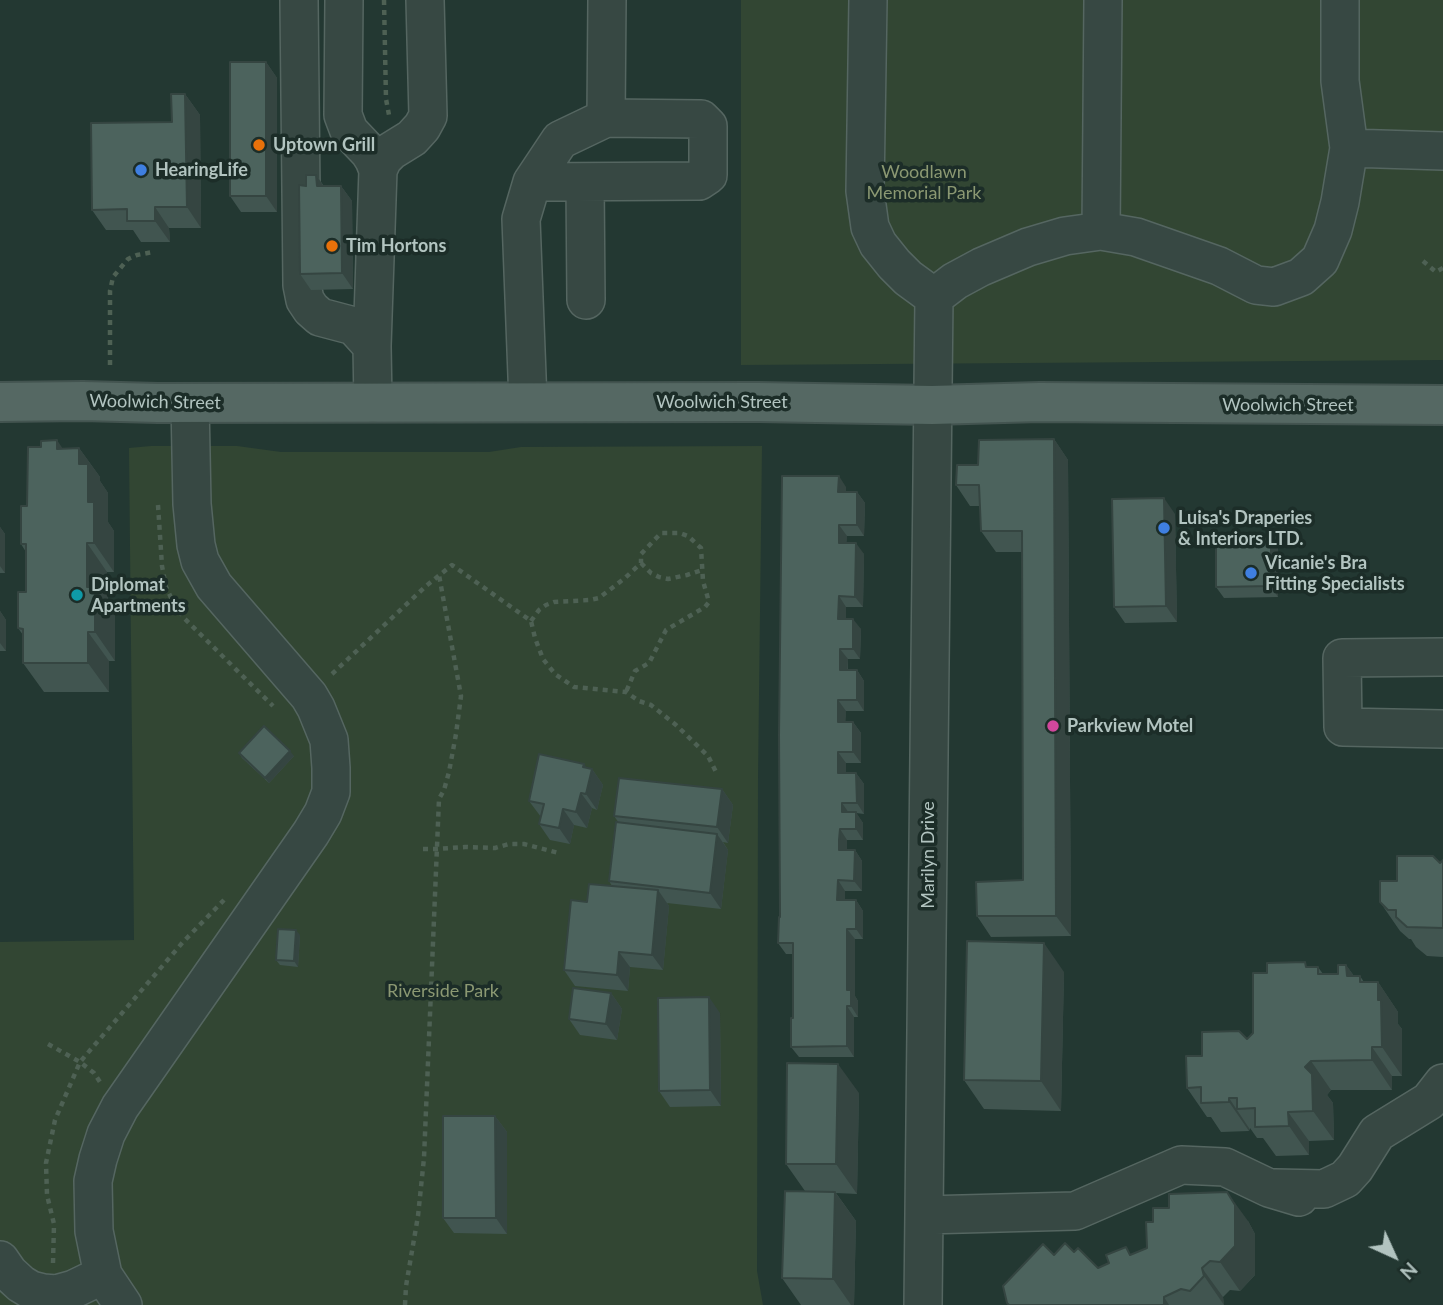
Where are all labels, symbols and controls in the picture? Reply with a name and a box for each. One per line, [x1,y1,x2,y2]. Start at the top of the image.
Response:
place label: Uptown Grill [273,134,375,156]
marker: Uptown Grill [251,137,267,153]
place label: HearingLife [155,159,248,181]
park label: Woodlawn Memorial Park [867,161,981,204]
marker: HearingLife [133,162,149,178]
place label: Tim Hortons [346,235,446,257]
marker: Tim Hortons [324,238,340,254]
street label: Woolwich Street [89,390,221,414]
street label: Woolwich Street [656,391,788,413]
street label: Woolwich Street [1222,394,1354,416]
place label: Luisa's Draperies & Interiors LTD. [1178,507,1312,550]
marker: Luisa's Draperies & Interiors LTD. [1156,520,1172,536]
place label: Vicanie's Bra Fitting Specialists [1265,552,1405,594]
marker: Vicanie's Bra Fitting Specialists [1243,565,1259,581]
place label: Diplomat Apartments [91,574,186,616]
marker: Diplomat Apartments [69,587,85,603]
place label: Parkview Motel [1067,715,1193,737]
marker: Parkview Motel [1045,718,1061,734]
street label: Marilyn Drive [917,801,939,909]
park label: Riverside Park [387,980,499,1002]
north arrow [1359,1221,1429,1291]
text: N [1396,1258,1423,1285]

